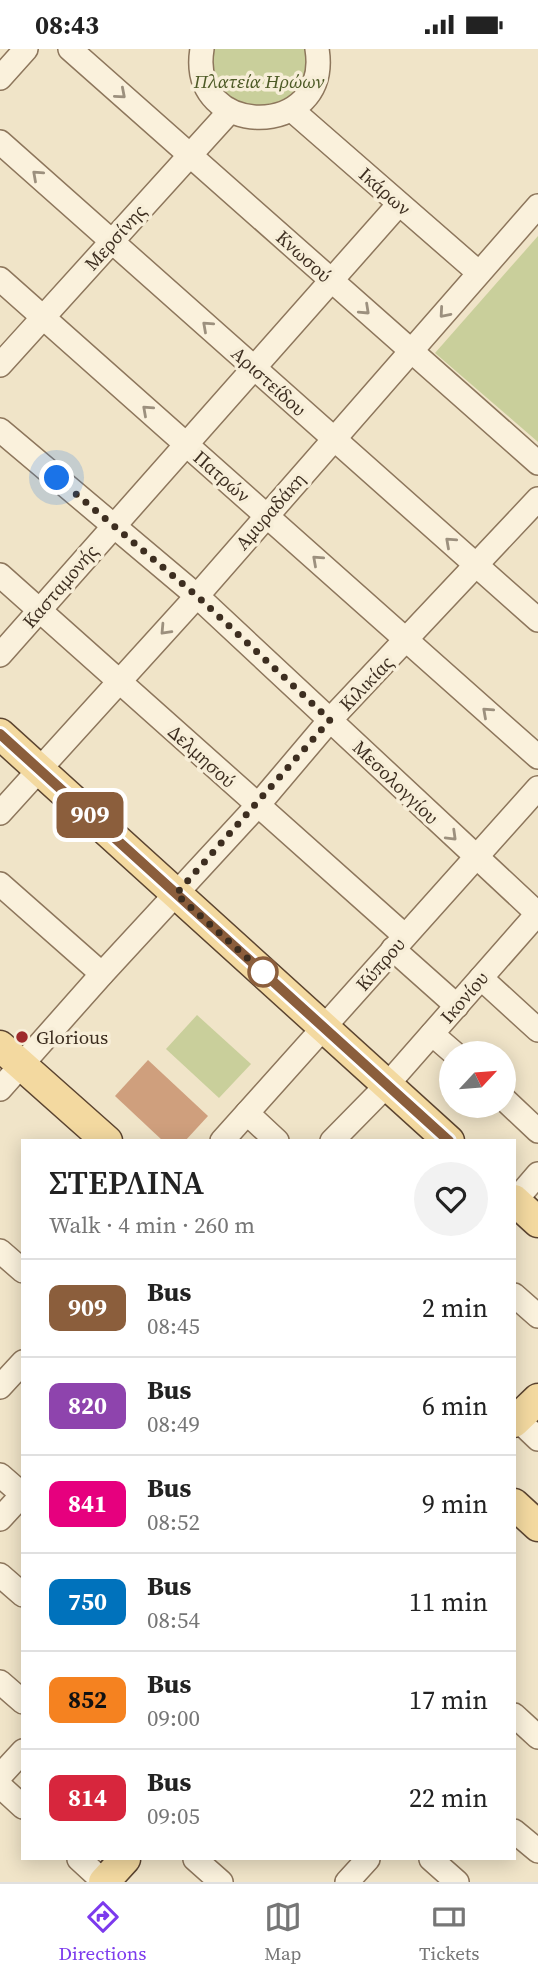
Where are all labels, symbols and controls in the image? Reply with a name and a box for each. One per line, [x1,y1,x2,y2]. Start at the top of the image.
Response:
text: 08:43 [35,7,99,43]
park label: Πλατεία Ηρώων [193,68,325,94]
one-way arrow [113,86,126,98]
street label: Ικάρων [353,161,417,221]
one-way arrow [32,171,45,183]
street label: Μερσίνης [78,198,152,276]
street label: Κνωσού [271,224,337,288]
one-way arrow [357,302,370,314]
one-way arrow [440,304,453,317]
one-way arrow [202,322,215,334]
street label: Αριστείδου [226,340,312,422]
one-way arrow [142,405,155,418]
street label: Πατρών [188,444,256,508]
your location [39,460,74,495]
street label: Αμυραδάκη [229,467,311,555]
one-way arrow [445,538,458,550]
street label: Κασταμονής [16,539,104,633]
one-way arrow [313,556,326,568]
one-way arrow [160,622,173,635]
street label: Κιλικίας [333,650,399,716]
one-way arrow [482,708,495,720]
street label: Δελμησού [163,719,241,793]
street label: Μεσολογγίου [347,734,445,830]
line badge: 909 [50,792,130,838]
text: 909 [70,798,110,831]
one-way arrow [444,827,457,840]
street label: Κύπρου [350,932,410,996]
unlabelled marker [248,957,278,987]
street label: Ικονίου [434,965,494,1029]
place label: Glorious [36,1024,108,1050]
marker: Glorious [14,1029,30,1045]
north arrow [439,1041,516,1118]
map controls [439,1041,516,1118]
text: ΣΤΕΡΛΙΝΑ [49,1160,204,1205]
button: heart [414,1162,488,1236]
text: Walk · 4 min · 260 m [49,1209,255,1241]
text: Bus [147,1274,191,1310]
text: 2 min [422,1290,488,1326]
text: 909 [68,1291,107,1324]
text: 08:45 [147,1310,200,1342]
text: Bus [147,1372,191,1408]
text: 6 min [422,1388,488,1424]
text: 820 [68,1389,107,1422]
text: 08:49 [147,1408,200,1440]
text: Bus [147,1470,191,1506]
text: 9 min [422,1486,488,1522]
text: 841 [68,1487,107,1520]
text: 08:52 [147,1506,200,1538]
text: Bus [147,1568,191,1604]
text: 11 min [409,1584,488,1620]
text: 750 [68,1585,107,1618]
text: 08:54 [147,1604,200,1636]
text: Bus [147,1666,191,1702]
text: 17 min [409,1682,488,1718]
text: 852 [68,1683,107,1716]
text: 09:00 [147,1702,200,1734]
text: Bus [147,1764,191,1800]
text: 22 min [409,1780,488,1816]
text: 814 [68,1781,107,1814]
text: 09:05 [147,1800,200,1832]
tab: Directions [59,1898,147,1966]
tab: Map [264,1898,302,1966]
tab: Tickets [419,1898,479,1966]

